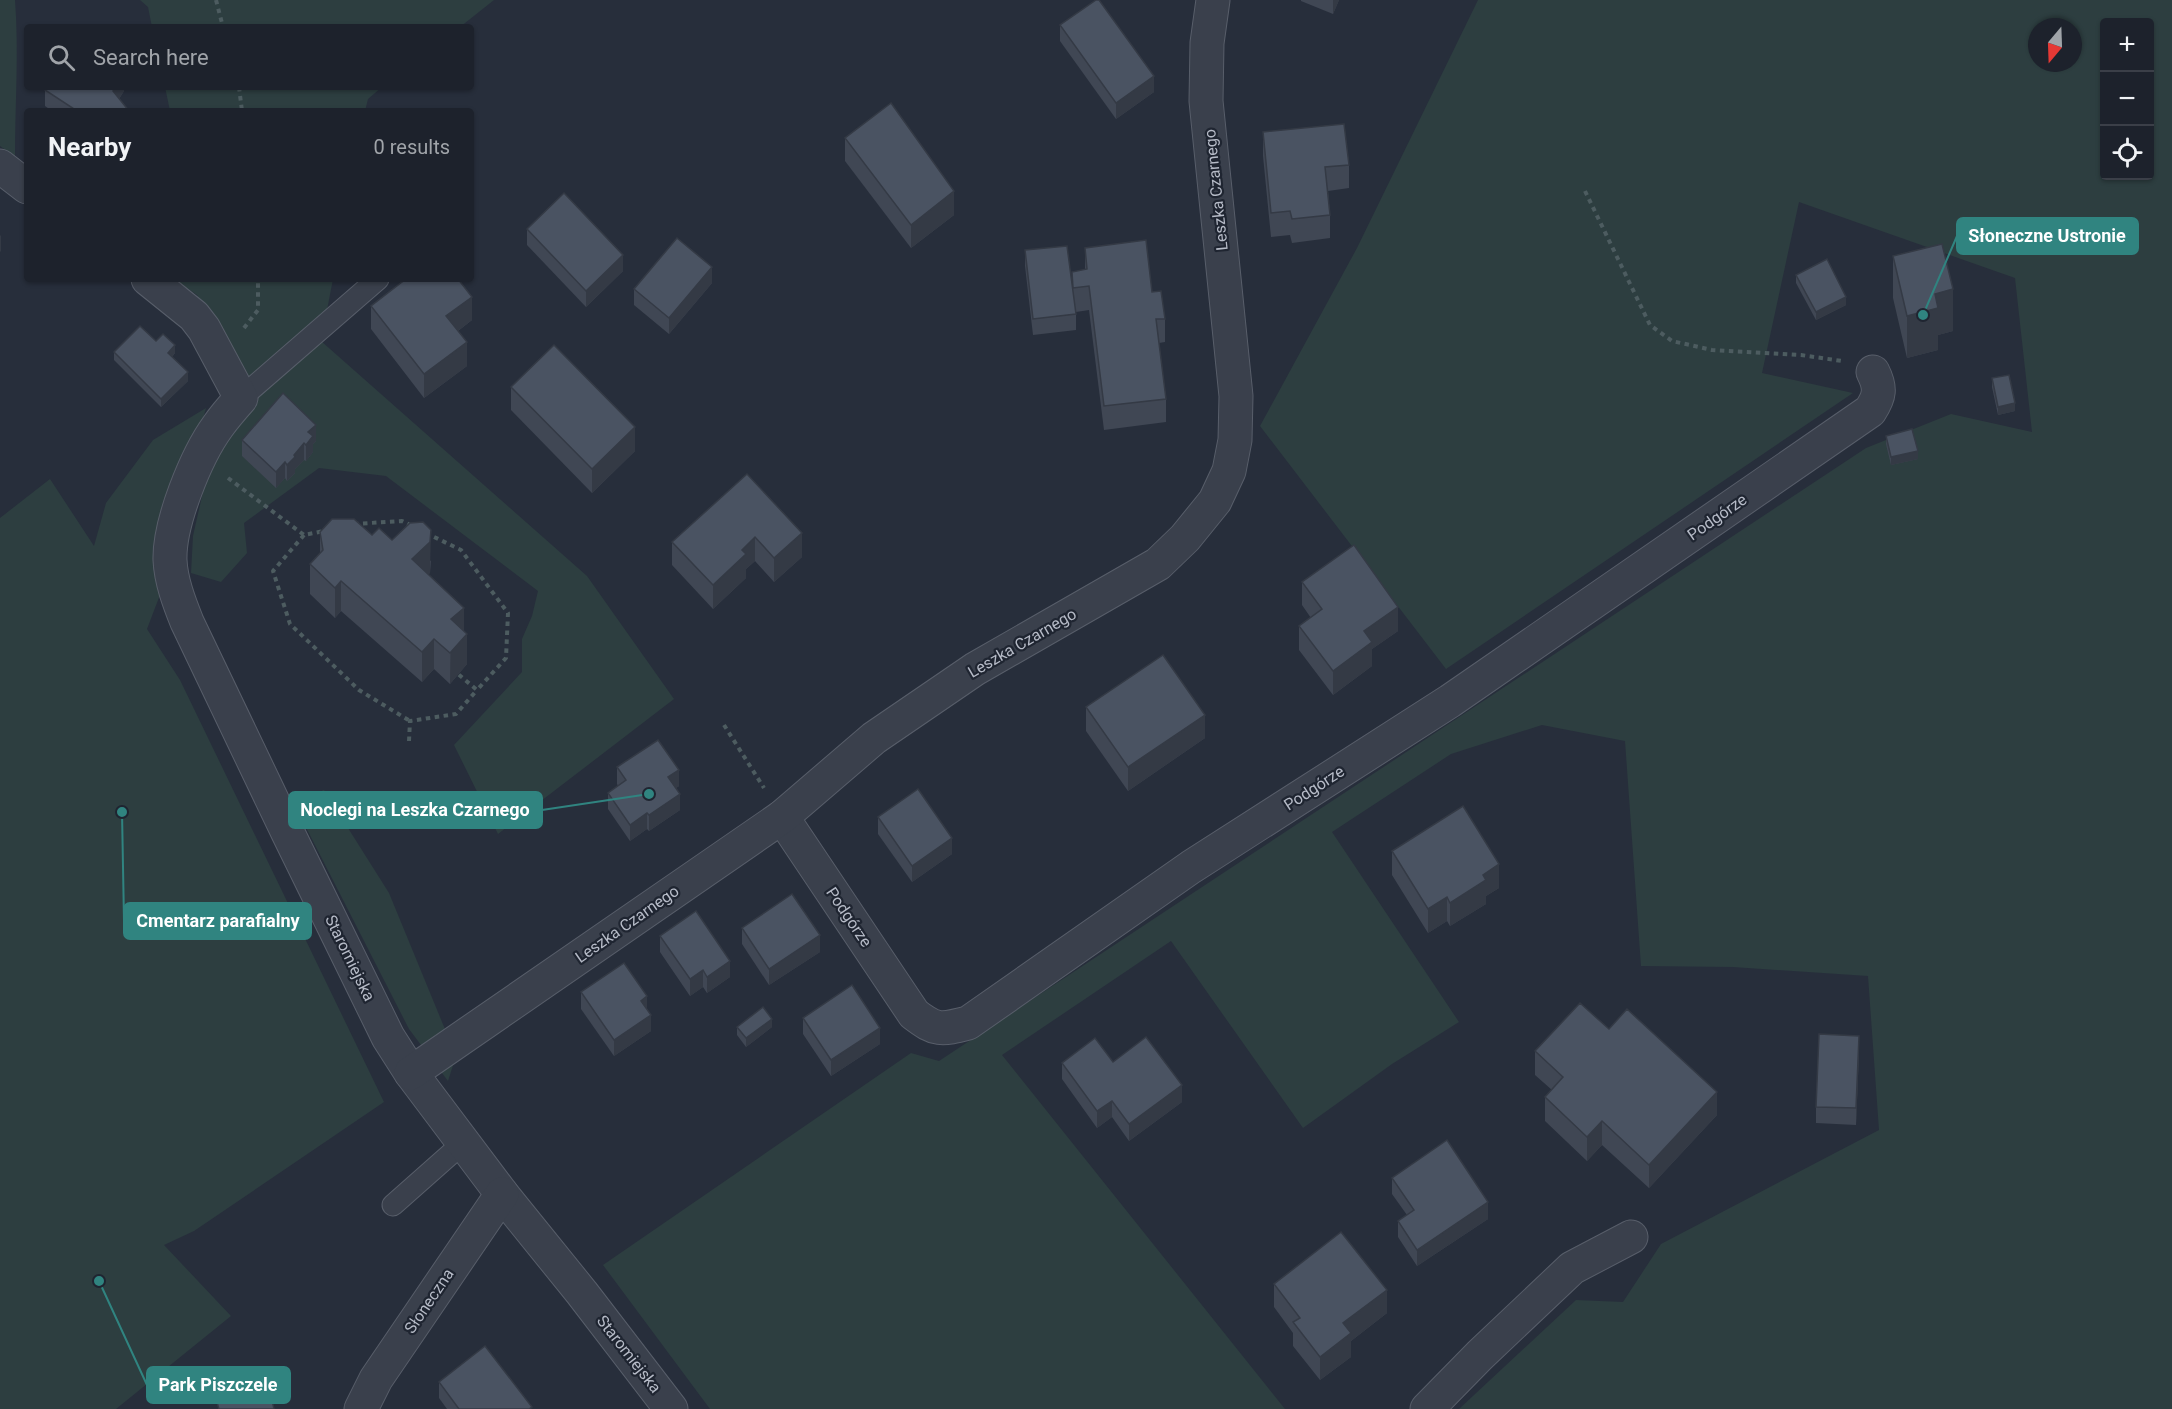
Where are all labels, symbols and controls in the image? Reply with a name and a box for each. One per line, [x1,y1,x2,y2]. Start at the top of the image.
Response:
north arrow [2028,18,2082,72]
map controls [2100,18,2154,180]
button: + [2100,18,2154,72]
search box [24,24,474,90]
icon: search [45,41,78,74]
text: Search here [93,45,209,70]
button: − [2100,72,2154,126]
button: locate [2100,126,2154,180]
street label: Leszka Czarnego [1200,128,1232,252]
text: Nearby [48,132,131,162]
text: 0 results [374,135,450,159]
callout: Słoneczne Ustronie [1957,218,2138,254]
text: Słoneczne Ustronie [1968,225,2126,246]
street label: Podgórze [1684,490,1750,544]
street label: Leszka Czarnego [964,604,1080,682]
street label: Podgórze [1280,762,1348,814]
callout: Noclegi na Leszka Czarnego [289,792,542,828]
text: Noclegi na Leszka Czarnego [300,799,530,820]
street label: Leszka Czarnego [572,881,682,967]
street label: Podgórze [822,884,876,950]
callout: Cmentarz parafialny [124,903,311,939]
text: Cmentarz parafialny [136,910,301,931]
street label: Staromiejska [321,912,379,1004]
street label: Słoneczna [400,1265,458,1337]
street label: Staromiejska [593,1311,665,1397]
callout: Park Piszczele [147,1367,290,1403]
text: Park Piszczele [158,1374,278,1395]

